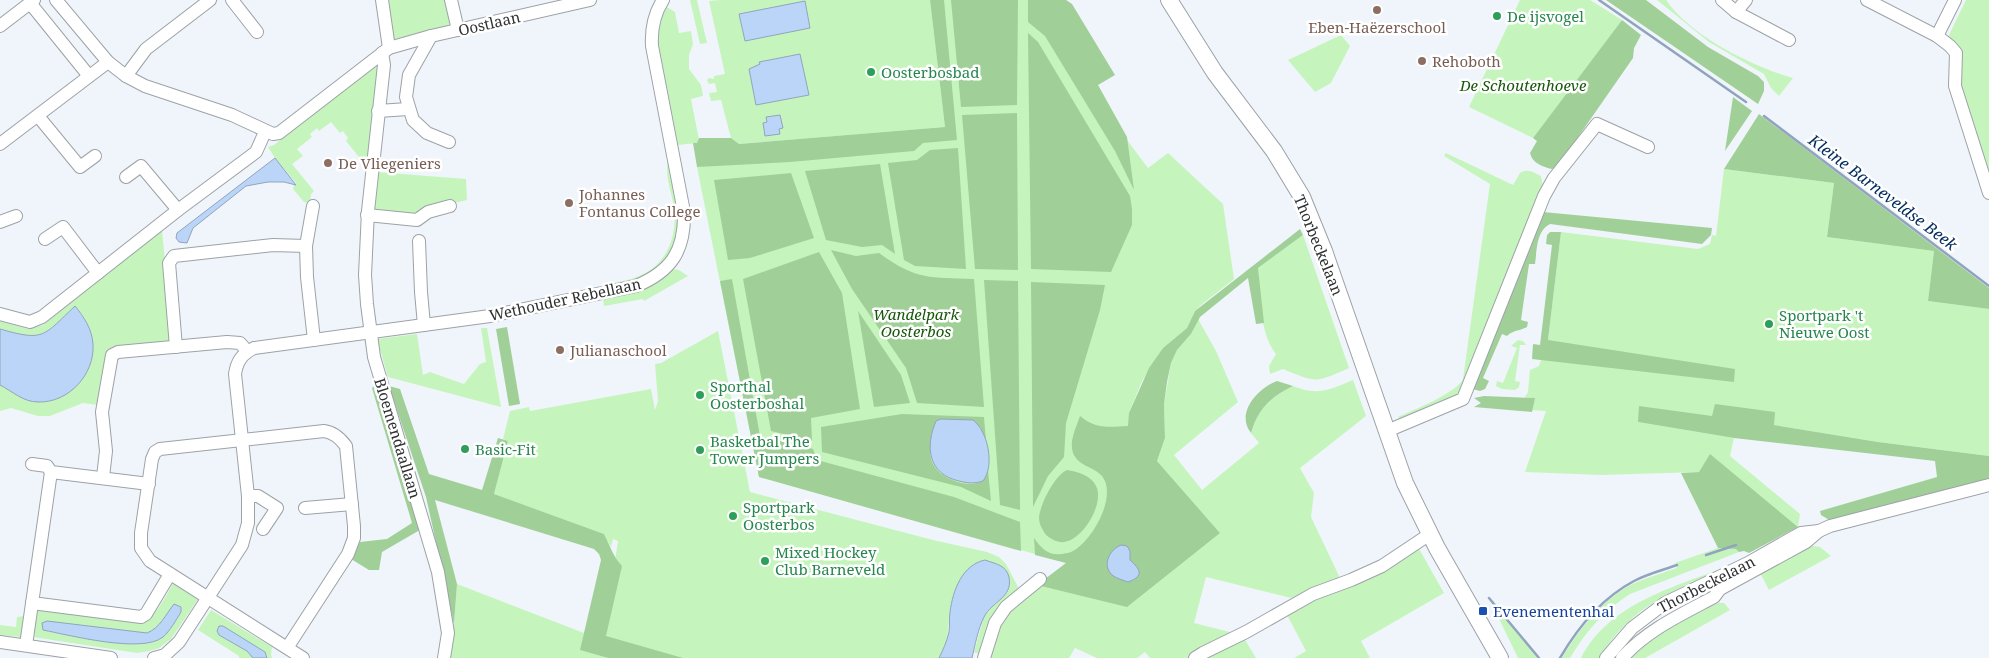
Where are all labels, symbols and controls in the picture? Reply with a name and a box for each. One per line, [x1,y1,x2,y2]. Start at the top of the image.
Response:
marker: Eben-Haëzerschool [1371,4,1383,16]
street label: Oostlaan [456,6,522,40]
place label: De ijsvogel [1507,6,1584,26]
marker: De ijsvogel [1491,10,1503,22]
place label: Eben-Haëzerschool [1308,17,1446,37]
place label: Rehoboth [1432,51,1501,71]
marker: Rehoboth [1416,55,1428,67]
place label: Oosterbosbad [881,62,979,82]
marker: Oosterbosbad [865,66,877,78]
park label: De Schoutenhoeve [1459,75,1587,95]
water label: Kleine Barneveldse Beek [1803,128,1962,256]
place label: De Vliegeniers [338,153,441,173]
marker: De Vliegeniers [322,157,334,169]
place label: Johannes Fontanus College [578,184,700,221]
street label: Thorbeckelaan [1290,192,1348,299]
marker: Johannes Fontanus College [563,197,575,209]
street label: Wethouder Rebellaan [487,273,643,325]
park label: Wandelpark Oosterbos [873,304,960,341]
place label: Sportpark 't Nieuwe Oost [1779,305,1869,342]
marker: Sportpark 't Nieuwe Oost [1763,318,1775,330]
place label: Julianaschool [569,340,667,360]
marker: Julianaschool [554,344,566,356]
street label: Bloemendaallaan [370,375,426,501]
place label: Sporthal Oosterboshal [710,376,805,413]
marker: Sporthal Oosterboshal [694,389,706,401]
place label: Basketbal The Tower Jumpers [710,431,819,468]
place label: Basic-Fit [475,439,536,459]
marker: Basic-Fit [459,443,471,455]
marker: Basketbal The Tower Jumpers [694,444,706,456]
place label: Sportpark Oosterbos [743,497,815,534]
marker: Sportpark Oosterbos [727,510,739,522]
place label: Mixed Hockey Club Barneveld [775,542,885,579]
street label: Thorbeckelaan [1654,551,1758,617]
marker: Mixed Hockey Club Barneveld [759,555,771,567]
place label: Evenementenhal [1493,601,1615,621]
marker: Evenementenhal [1477,605,1489,617]

